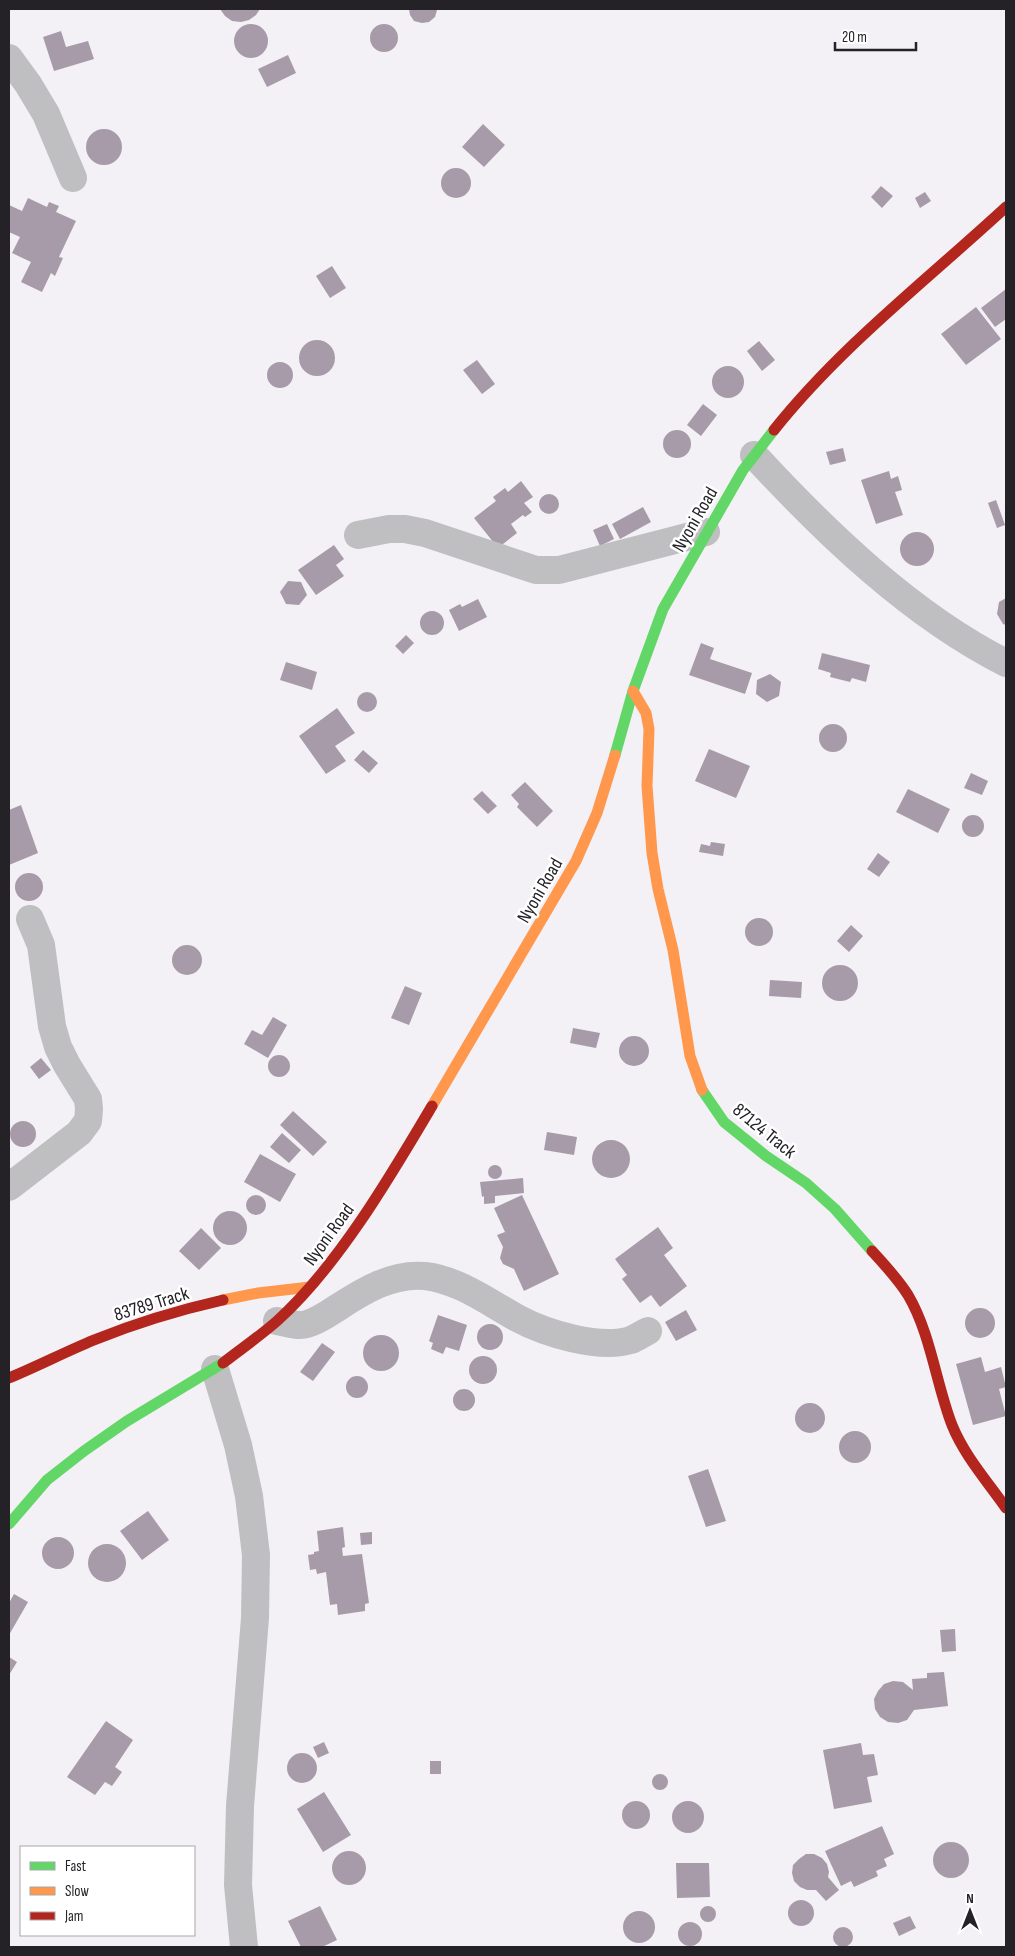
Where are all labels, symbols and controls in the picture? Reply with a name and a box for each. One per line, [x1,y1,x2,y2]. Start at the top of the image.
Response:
scale bar [835,20,916,52]
text: 20 m [842,28,867,47]
street label: Nyoni Road [668,483,723,556]
street label: Nyoni Road [513,854,568,927]
street label: 87124 Track [728,1099,801,1164]
street label: Nyoni Road [299,1199,359,1270]
street label: 83789 Track [111,1282,192,1327]
legend [20,1846,195,1936]
text: Fast [65,1857,87,1876]
text: Slow [65,1882,89,1901]
north arrow [945,1886,995,1936]
text: N [966,1890,974,1907]
text: Jam [64,1907,83,1926]

